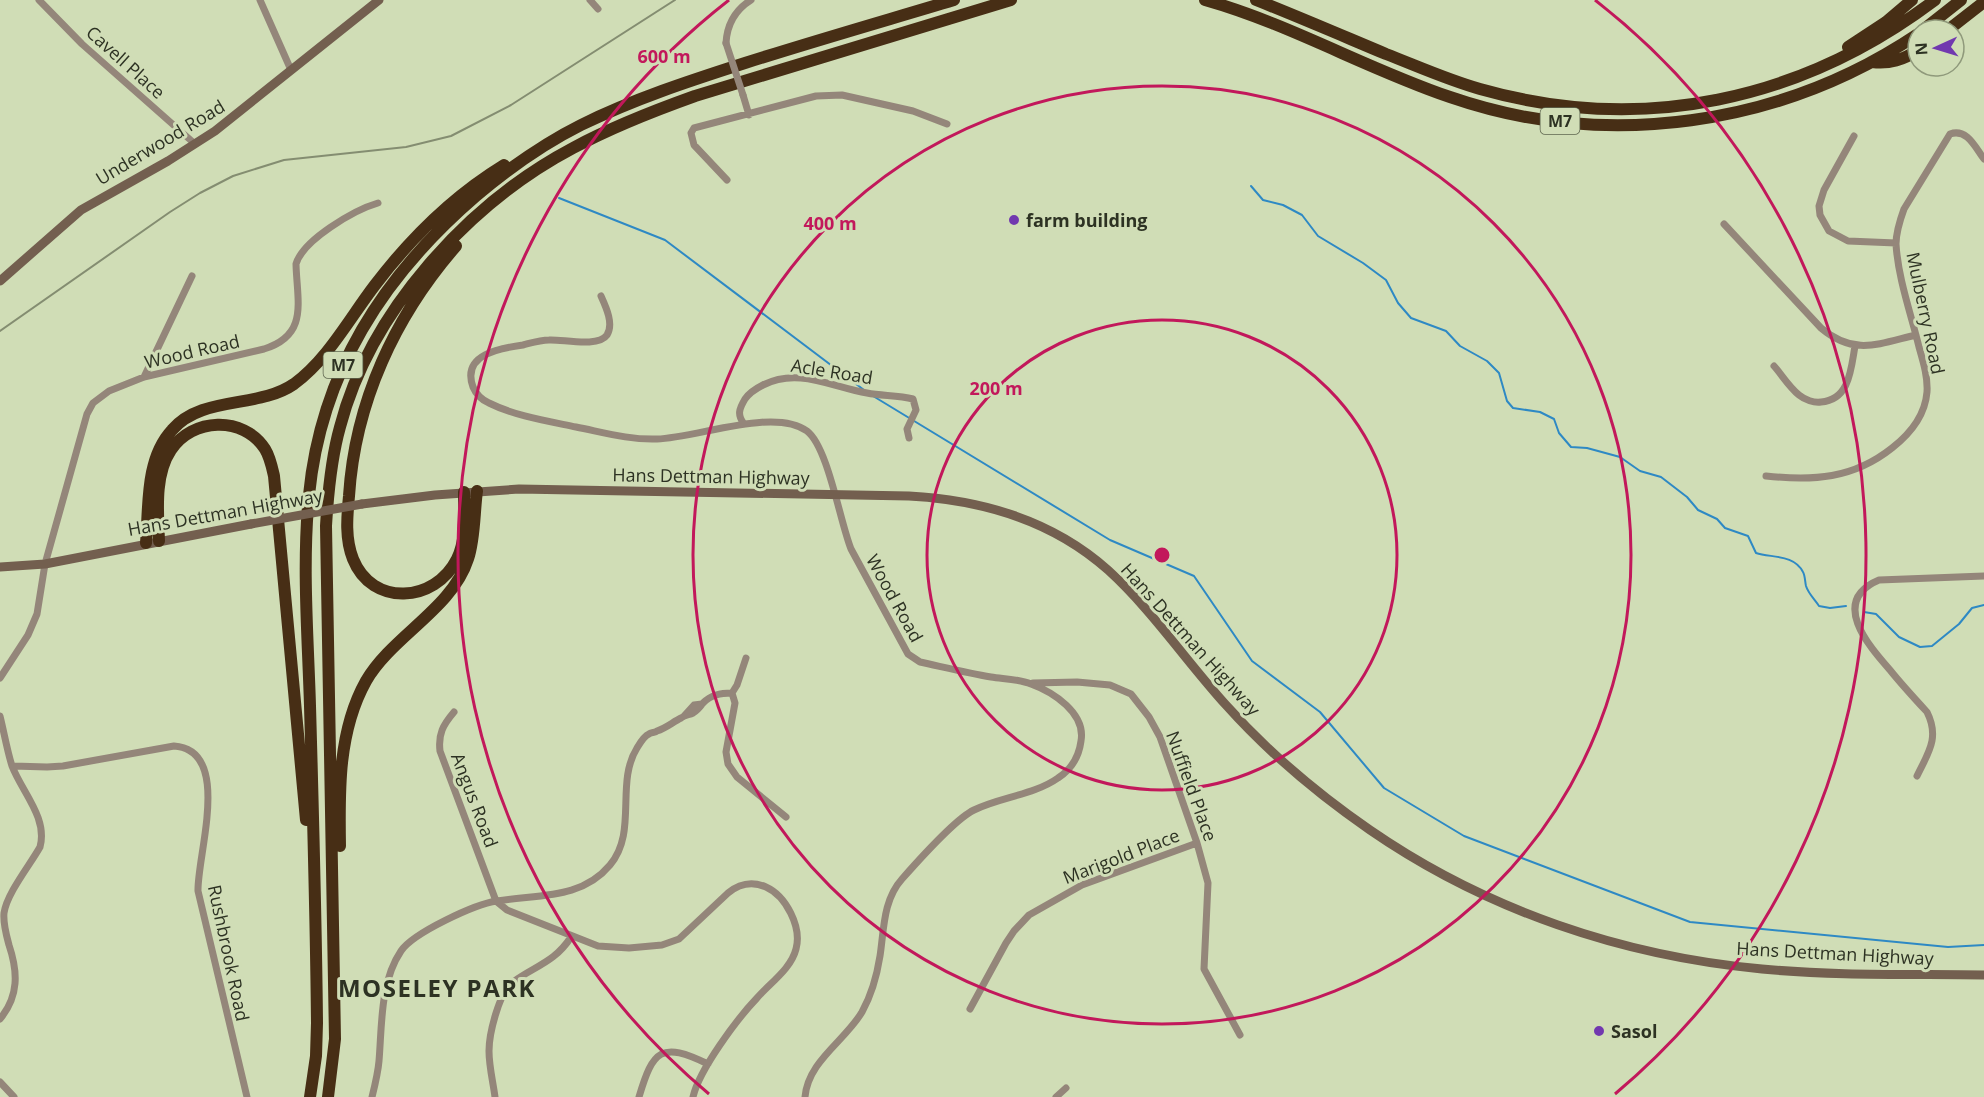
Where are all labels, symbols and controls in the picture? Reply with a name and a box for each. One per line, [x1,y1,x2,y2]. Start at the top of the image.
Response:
north arrow [1906,18,1966,78]
street label: Cavell Place [81,20,171,104]
text: N [1910,42,1932,56]
text: 600 m [637,44,691,68]
street label: Underwood Road [91,94,229,190]
road number: M7 [1540,108,1580,134]
place label: farm building [1026,208,1147,232]
text: 400 m [803,211,857,235]
marker: farm building [1007,213,1021,227]
street label: Mulberry Road [1901,250,1951,376]
street label: Wood Road [142,328,242,374]
road number: M7 [324,352,362,378]
street label: Acle Road [789,353,875,389]
text: 200 m [969,376,1023,400]
street label: Hans Dettman Highway [612,462,811,490]
street label: Hans Dettman Highway [126,483,325,541]
centre of rings [1152,545,1172,565]
street label: Wood Road [861,550,929,646]
street label: Hans Dettman Highway [1116,558,1267,721]
street label: Nuffield Place [1161,728,1223,844]
street label: Angus Road [446,749,504,851]
street label: Marigold Place [1059,823,1183,889]
street label: Rushbrook Road [203,883,255,1023]
street label: Hans Dettman Highway [1736,936,1935,970]
district label: MOSELEY PARK [338,971,536,1004]
place label: Sasol [1611,1019,1657,1043]
marker: Sasol [1592,1024,1606,1038]

